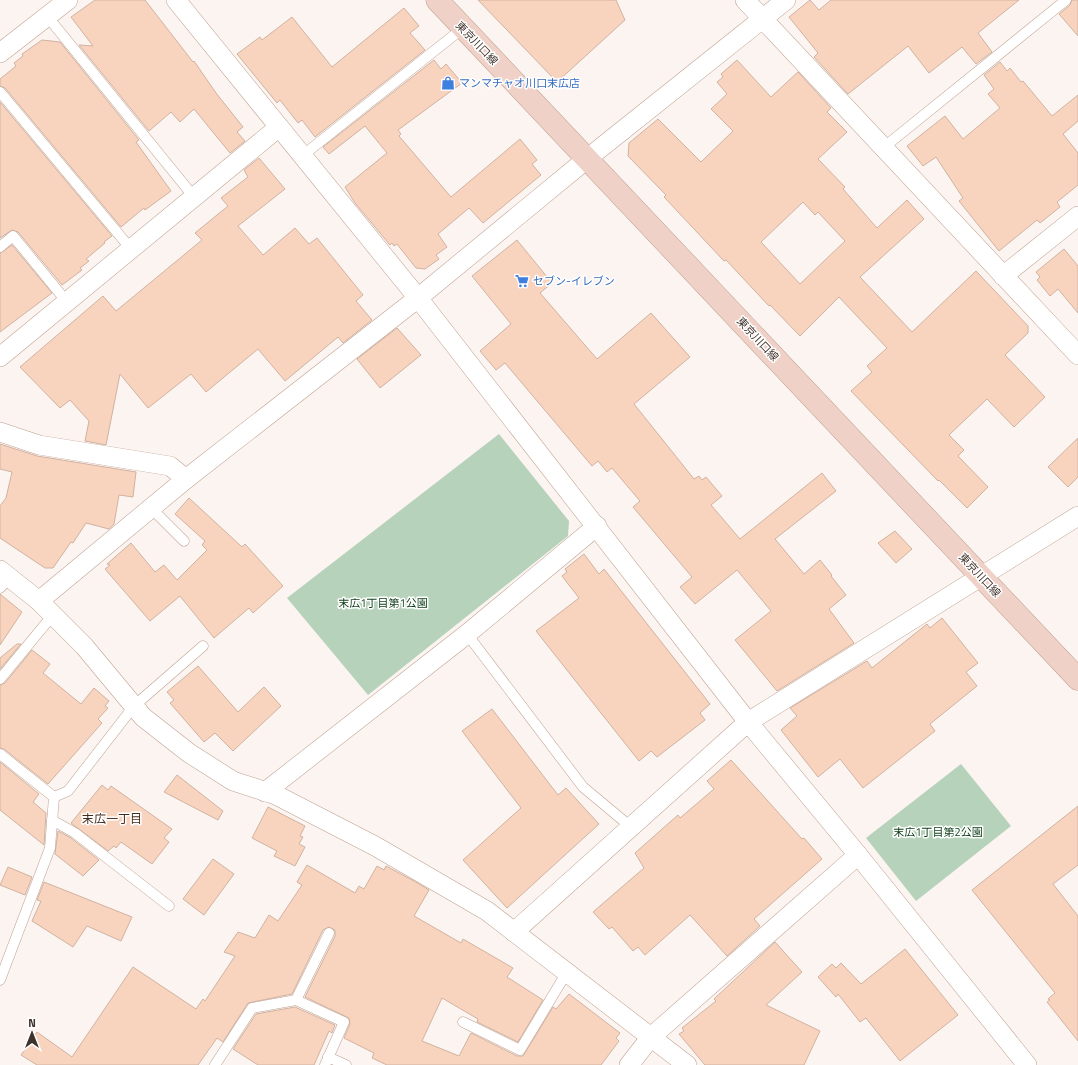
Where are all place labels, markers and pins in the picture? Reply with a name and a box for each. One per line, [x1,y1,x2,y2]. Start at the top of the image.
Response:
shop icon: マンマチャオ川口末広店 [440,75,456,91]
place label: マンマチャオ川口末広店 [459,75,580,91]
supermarket icon: セブン-イレブン [514,273,530,289]
place label: セブン-イレブン [533,273,615,289]

